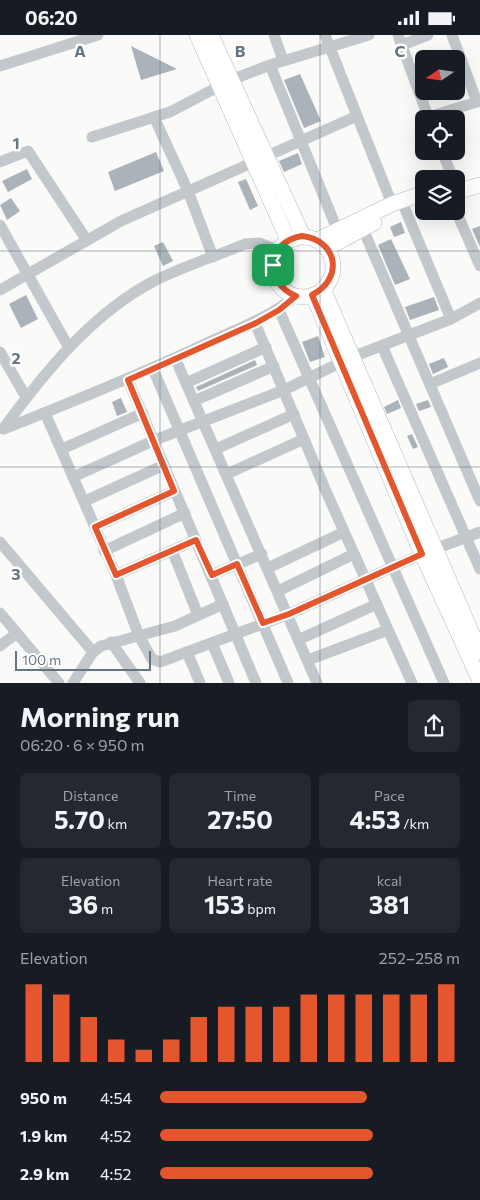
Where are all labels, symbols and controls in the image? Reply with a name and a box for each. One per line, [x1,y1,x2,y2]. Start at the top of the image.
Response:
text: 06:20 [25,6,78,29]
text: A [74,41,86,60]
text: B [235,41,246,60]
text: C [395,41,406,60]
north arrow [415,50,465,100]
map controls [415,50,465,220]
button: locate [415,110,465,160]
text: 1 [12,133,20,152]
button: layers [415,170,465,220]
pin [252,244,294,286]
icon: arrive [259,251,287,279]
text: 2 [11,348,21,367]
text: 3 [11,564,21,583]
scale bar [15,647,151,671]
text: 100 m [22,651,61,668]
text: Morning run [20,699,180,733]
button: share [408,700,460,752]
text: 06:20 · 6 × 950 m [20,735,144,754]
text: Distance [63,787,118,804]
text: Time [224,787,256,804]
text: Pace [374,787,405,804]
text: 5.70 [54,804,105,834]
text: 27:50 [207,804,273,834]
text: 4:53 [349,804,401,834]
text: km [105,815,127,832]
text: /km [401,815,429,832]
text: Elevation [61,872,120,889]
text: Heart rate [207,872,273,889]
text: kcal [377,872,402,889]
text: 36 [68,889,98,919]
text: 153 [204,889,244,919]
text: 381 [369,889,410,919]
text: m [98,900,113,917]
text: bpm [244,900,276,917]
text: Elevation [20,948,88,967]
text: 252–258 m [379,948,460,967]
text: 950 m [20,1088,67,1107]
text: 4:54 [100,1088,132,1107]
text: 1.9 km [20,1126,67,1145]
text: 4:52 [100,1126,131,1145]
text: 2.9 km [20,1164,69,1183]
text: 4:52 [100,1164,131,1183]

